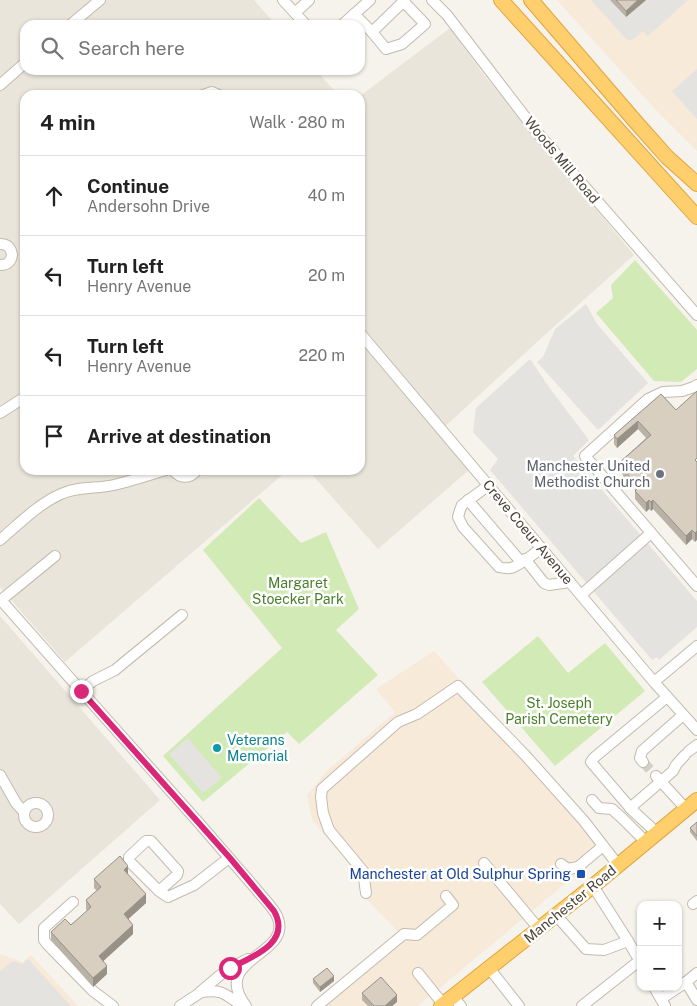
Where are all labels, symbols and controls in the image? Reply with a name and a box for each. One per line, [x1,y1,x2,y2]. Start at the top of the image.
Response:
search box [20,20,365,75]
icon: search [38,34,66,62]
text: Search here [78,37,185,59]
text: 4 min [40,110,95,135]
text: Walk · 280 m [249,113,345,132]
street label: Woods Mill Road [521,113,603,207]
text: Continue [87,175,169,197]
icon: ahead [40,182,68,210]
text: 40 m [307,186,345,205]
text: Andersohn Drive [87,197,210,216]
text: Turn left [87,255,164,277]
icon: left [40,262,68,290]
text: 20 m [308,266,345,285]
text: Henry Avenue [87,277,191,296]
text: Turn left [87,335,164,357]
icon: left [40,342,68,370]
text: 220 m [298,346,345,365]
text: Henry Avenue [87,357,191,376]
icon: arrive [40,422,68,450]
text: Arrive at destination [87,425,271,447]
place label: Manchester United Methodist Church [526,458,650,490]
marker: Manchester United Methodist Church [654,468,666,480]
street label: Creve Coeur Avenue [480,476,576,588]
park label: Margaret Stoecker Park [252,575,344,607]
route end [70,680,93,703]
park label: St. Joseph Parish Cemetery [505,695,613,727]
place label: Veterans Memorial [227,732,288,764]
marker: Veterans Memorial [211,742,223,754]
street label: Manchester Road [521,862,619,946]
place label: Manchester at Old Sulphur Spring [349,866,571,882]
marker: Manchester at Old Sulphur Spring [575,868,587,880]
map controls [637,901,682,991]
button: + [637,901,682,946]
button: − [637,946,682,991]
route start [219,957,242,980]

